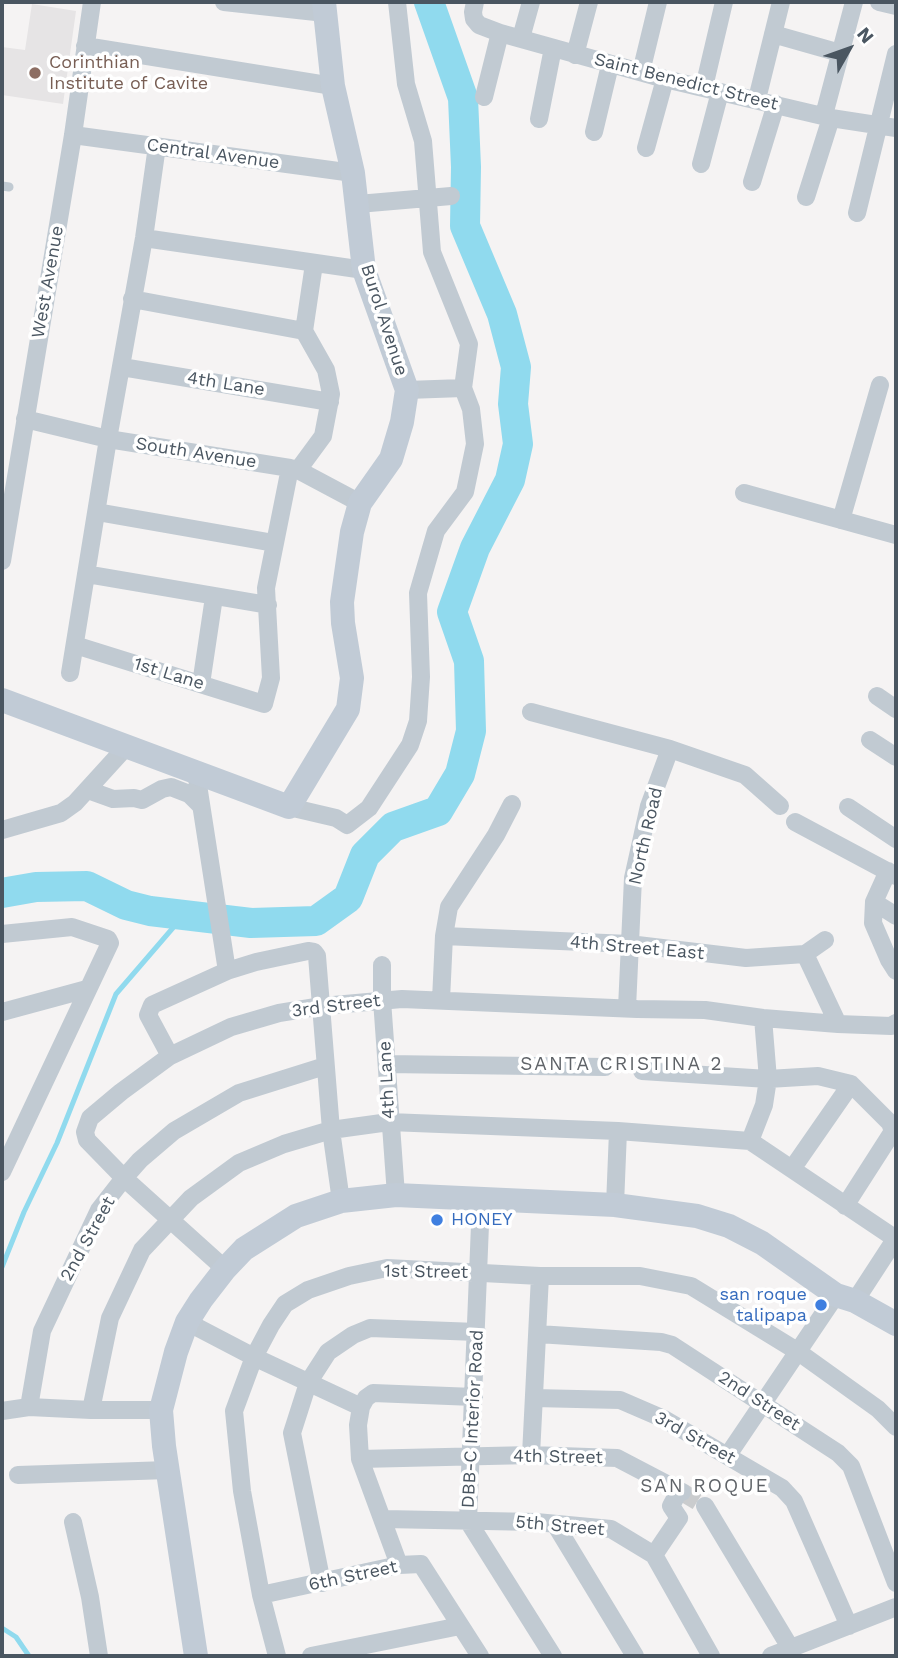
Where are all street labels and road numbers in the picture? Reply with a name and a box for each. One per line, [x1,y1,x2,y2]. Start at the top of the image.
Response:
street label: Saint Benedict Street [592,49,780,115]
street label: Central Avenue [145,134,281,174]
street label: West Avenue [27,224,69,340]
street label: Burol Avenue [356,261,412,379]
street label: 4th Lane [186,367,266,401]
street label: South Avenue [134,433,258,473]
street label: 1st Lane [131,653,207,695]
street label: North Road [624,785,668,887]
street label: 4th Street East [569,931,705,965]
street label: 3rd Street [290,990,382,1022]
street label: 4th Lane [374,1040,400,1120]
street label: 2nd Street [56,1193,120,1285]
street label: 1st Street [384,1260,468,1284]
street label: DBB-C Interior Road [458,1329,488,1509]
street label: 2nd Street [714,1367,804,1435]
street label: 3rd Street [651,1407,739,1469]
street label: 4th Street [513,1445,603,1469]
street label: 5th Street [514,1511,606,1541]
street label: 6th Street [307,1556,399,1596]

